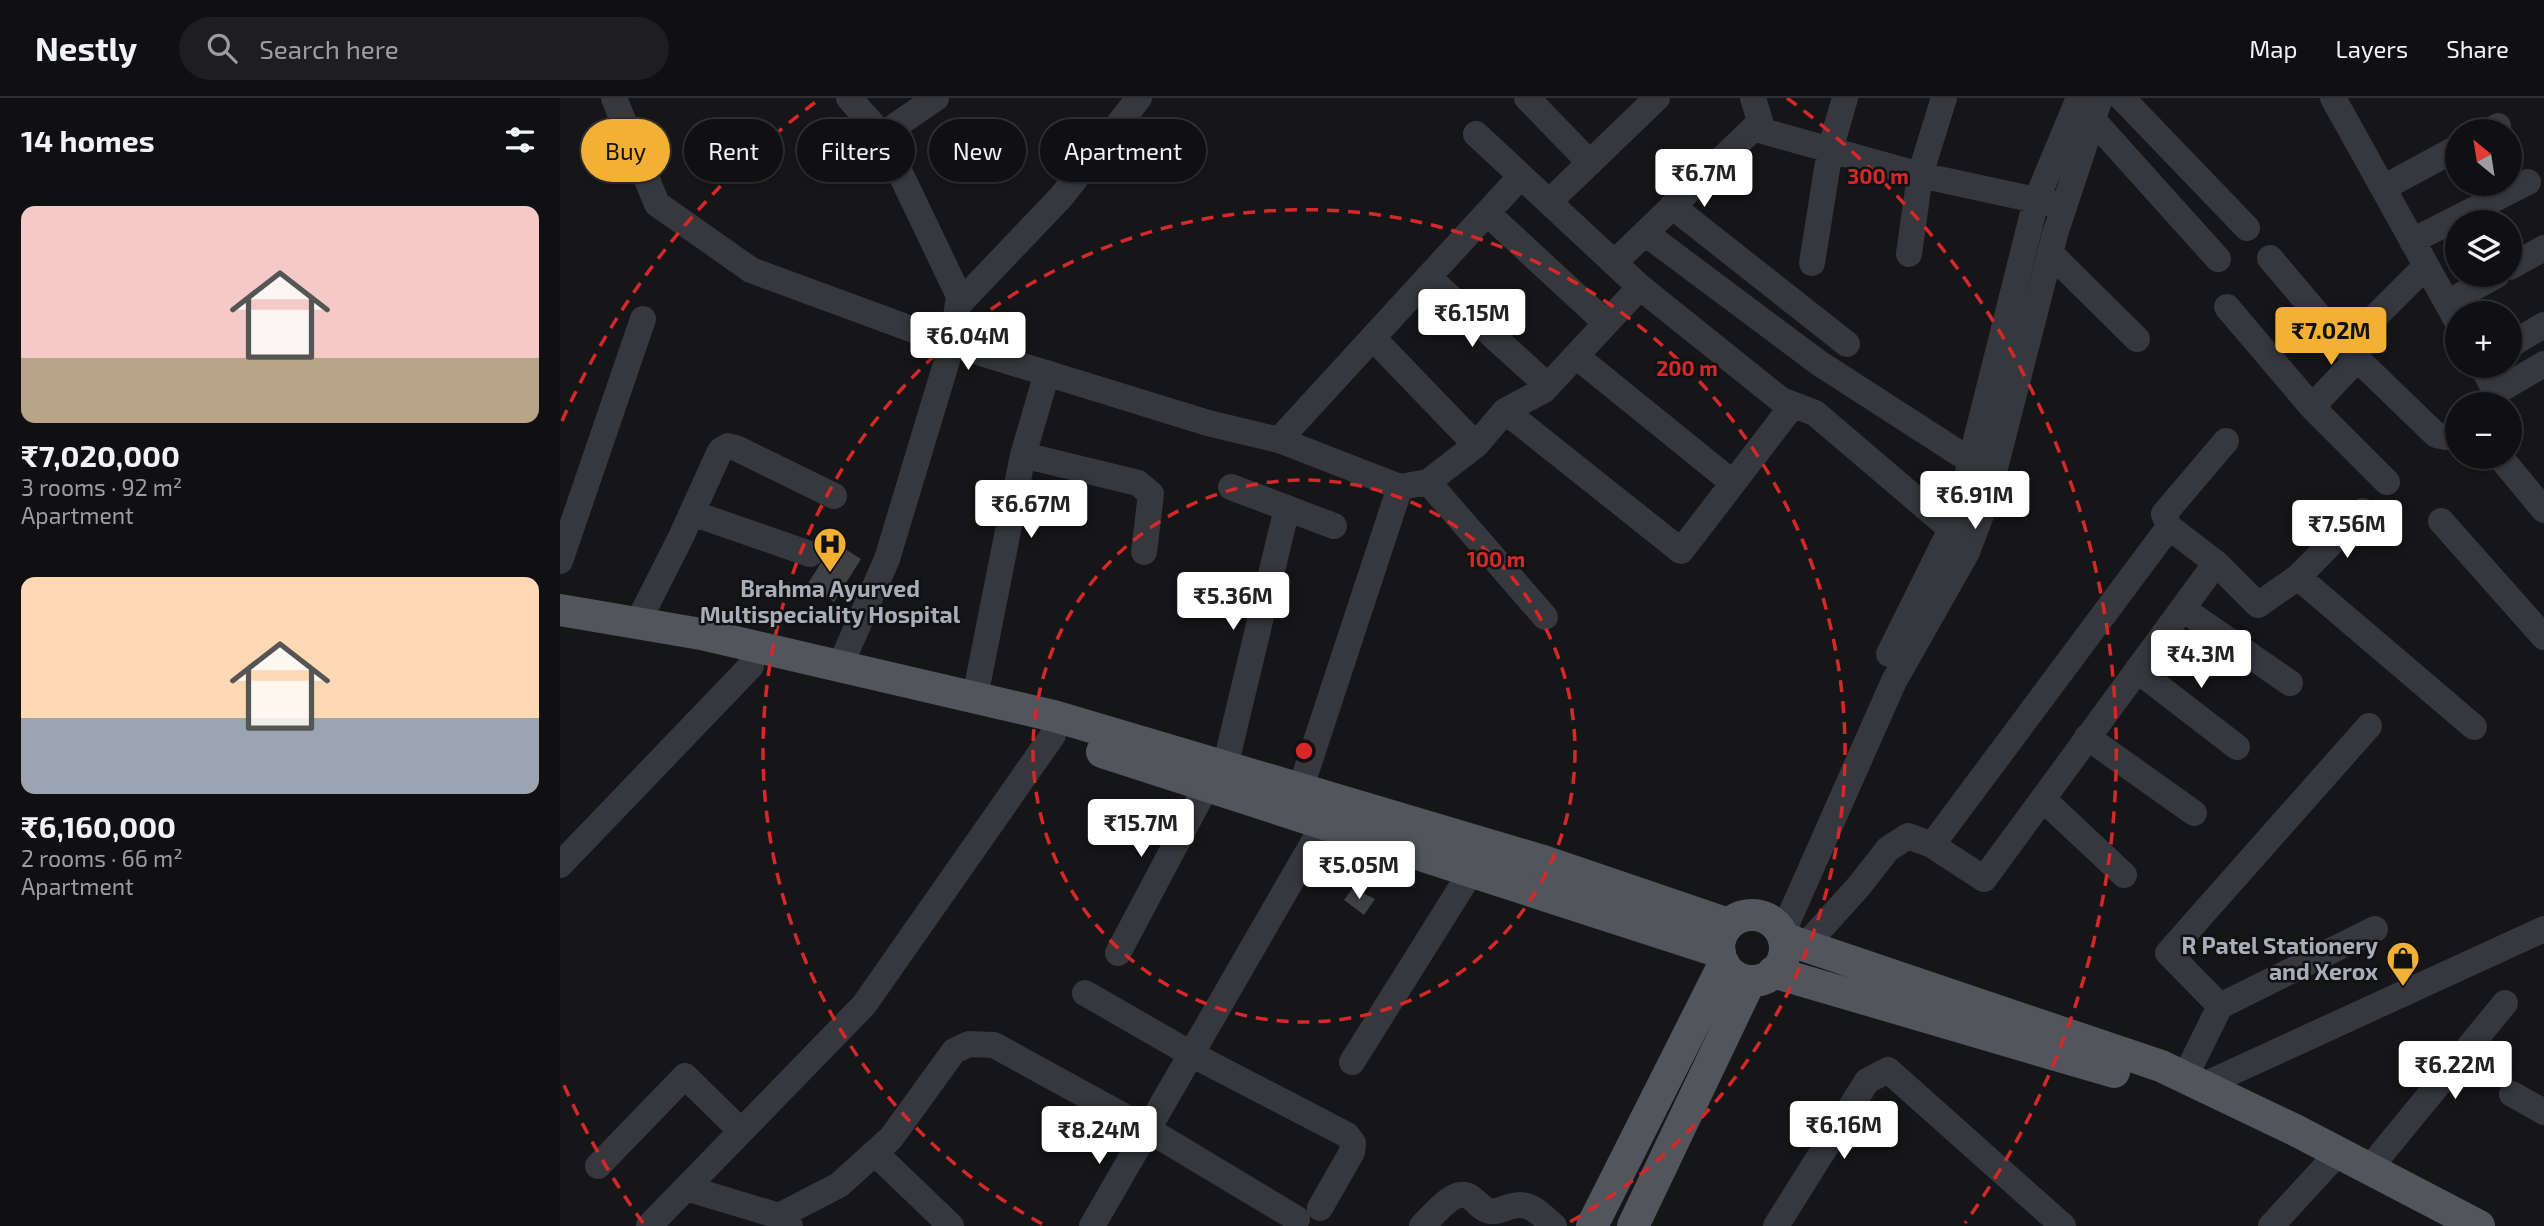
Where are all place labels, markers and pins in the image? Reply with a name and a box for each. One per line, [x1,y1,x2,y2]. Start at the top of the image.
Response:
pin: ₹6.7M [1655,150,1753,209]
pin: ₹6.15M [1415,289,1529,349]
pin: ₹7.02M [2274,308,2388,367]
pin: ₹6.04M [911,313,1025,372]
pin: ₹6.91M [1918,472,2032,531]
pin: ₹6.67M [974,480,1088,540]
pin: ₹7.56M [2290,500,2404,560]
hospital icon: Brahma Ayurved Multispeciality Hospital [811,525,849,574]
pin: ₹5.36M [1176,573,1290,632]
place label: Brahma Ayurved Multispeciality Hospital [700,574,961,628]
pin: ₹4.3M [2152,630,2250,690]
centre of rings [1292,739,1316,763]
pin: ₹15.7M [1084,800,1198,859]
pin: ₹5.05M [1302,842,1416,901]
place label: R Patel Stationery and Xerox [2182,931,2378,985]
shop icon: R Patel Stationery and Xerox [2384,939,2422,988]
pin: ₹6.22M [2398,1042,2512,1101]
pin: ₹6.16M [1787,1102,1901,1161]
pin: ₹8.24M [1042,1107,1156,1166]

